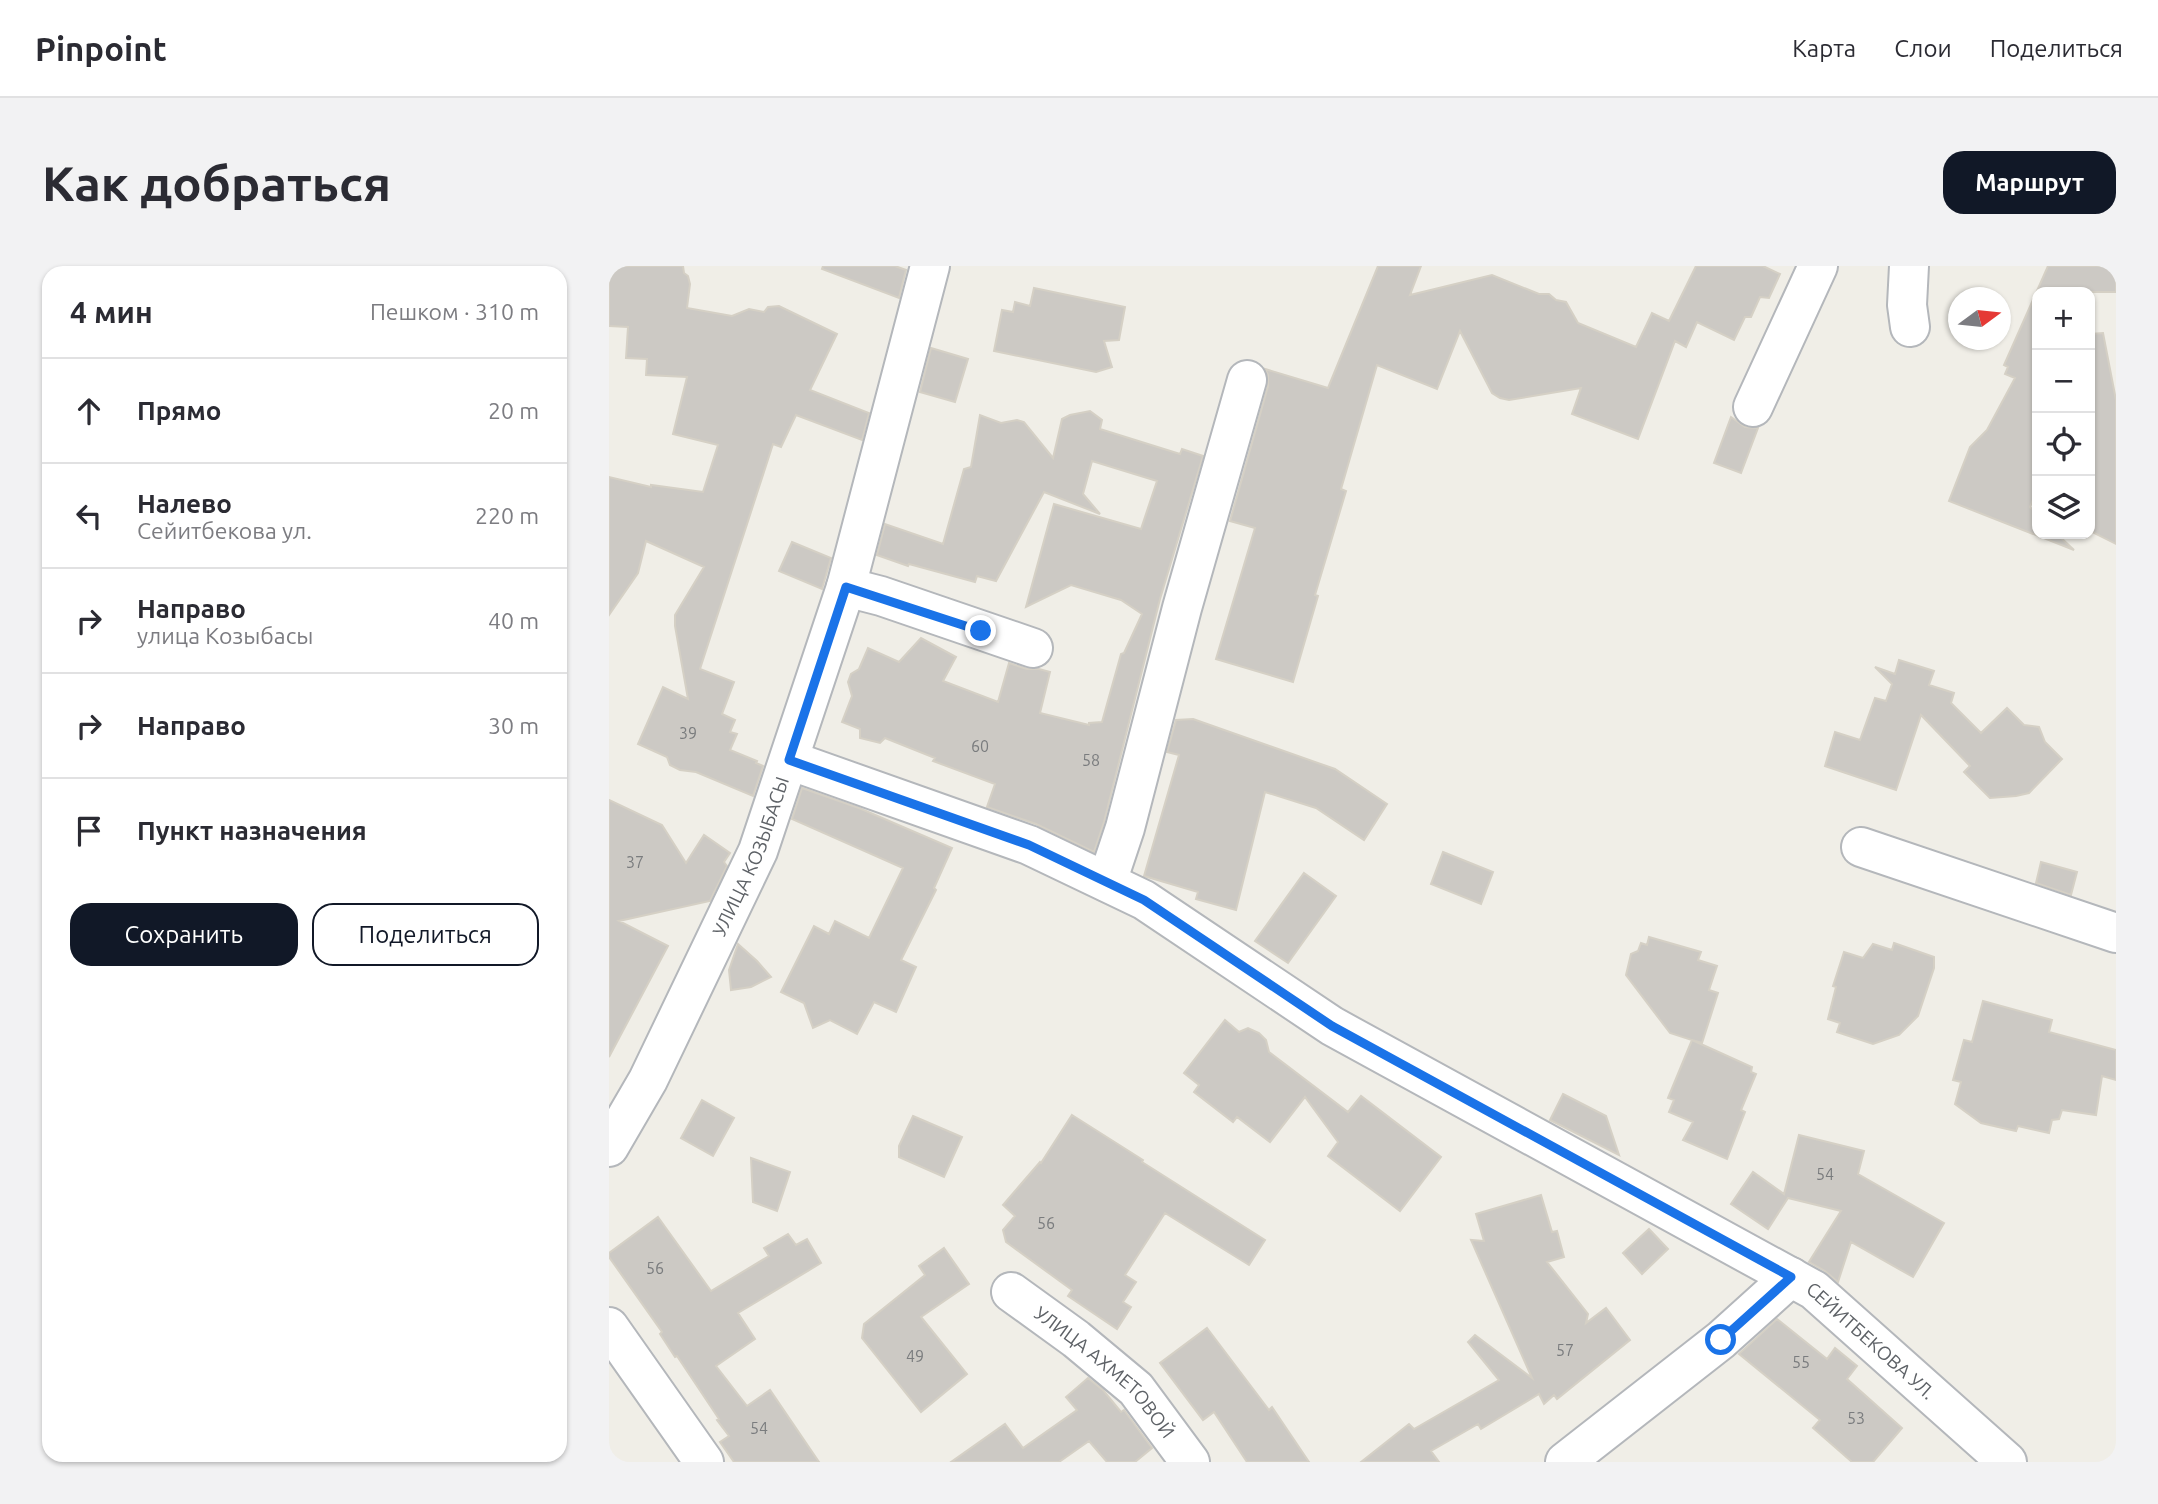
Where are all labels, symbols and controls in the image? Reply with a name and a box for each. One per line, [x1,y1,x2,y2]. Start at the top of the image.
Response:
text: Pinpoint [35,30,167,67]
text: Карта [1792,35,1856,62]
text: Слои [1894,35,1952,62]
text: Поделиться [1990,35,2123,62]
button: Маршрут [1943,151,2116,214]
text: Как добраться [42,155,391,210]
north arrow [1948,287,2011,350]
map controls [2032,287,2095,539]
button: + [2032,287,2095,350]
text: 4 мин [70,295,153,329]
text: Пешком · 310 m [370,299,539,324]
button: − [2032,350,2095,413]
icon: ahead [70,392,108,430]
text: Прямо [137,396,221,425]
text: 20 m [488,398,539,423]
button: locate [2032,413,2095,476]
button: layers [2032,476,2095,539]
text: Налево [137,489,232,518]
icon: left [70,497,108,535]
text: 220 m [475,503,539,528]
text: Сейитбекова ул. [137,518,312,543]
text: Направо [137,594,246,623]
icon: right [70,602,108,640]
text: 40 m [488,608,539,633]
route end [965,615,996,646]
text: улица Козыбасы [137,623,313,648]
icon: right [70,707,108,745]
text: Направо [137,711,246,740]
text: 30 m [488,713,539,738]
house number: 39 [679,724,697,742]
house number: 60 [971,737,989,755]
house number: 58 [1082,751,1100,769]
street label: УЛИЦА КОЗЫБАСЫ [708,774,793,939]
icon: arrive [70,812,108,850]
text: Пункт назначения [137,816,367,845]
house number: 37 [626,853,644,871]
button: Сохранить [70,903,298,966]
button: Поделиться [312,903,539,966]
house number: 54 [1816,1165,1834,1183]
house number: 56 [1037,1214,1055,1232]
house number: 56 [646,1259,664,1277]
street label: СЕЙИТБЕКОВА УЛ. [1803,1277,1940,1404]
street label: УЛИЦА АХМЕТОВОЙ [1030,1302,1179,1442]
route start [1705,1324,1736,1355]
house number: 57 [1556,1341,1574,1359]
house number: 49 [906,1347,924,1365]
house number: 55 [1792,1353,1810,1371]
house number: 53 [1847,1409,1865,1427]
house number: 54 [750,1419,768,1437]

